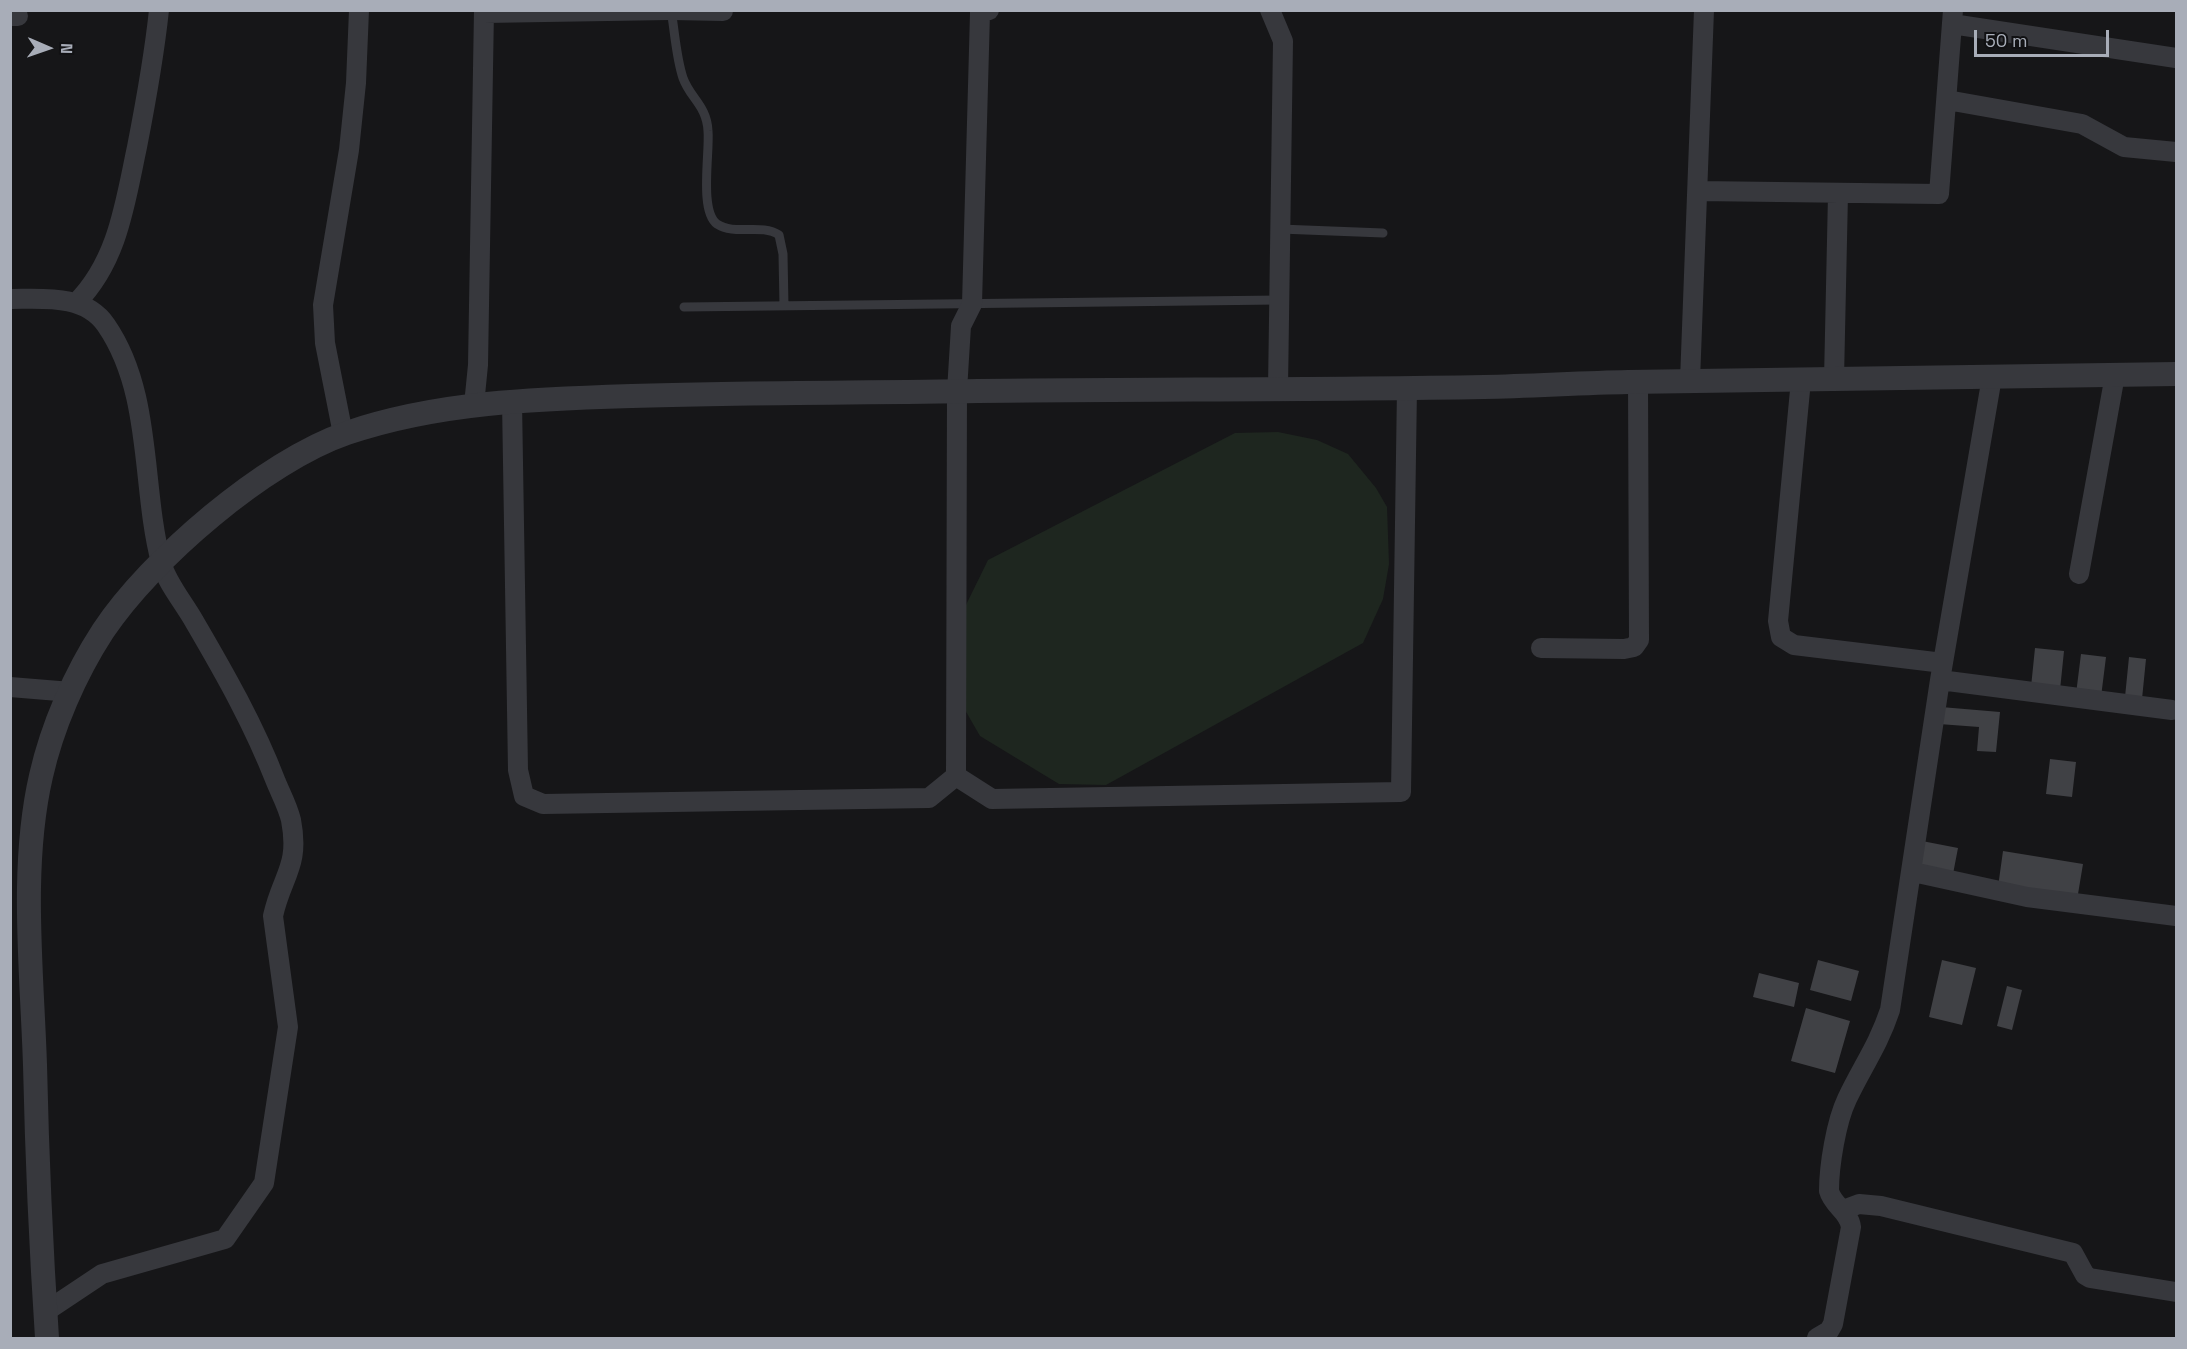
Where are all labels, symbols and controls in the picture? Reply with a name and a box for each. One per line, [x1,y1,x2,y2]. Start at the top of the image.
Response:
north arrow [18,18,78,78]
scale bar [1977,18,2112,56]
text: 50 m [1985,29,2027,52]
text: N [56,43,77,54]

